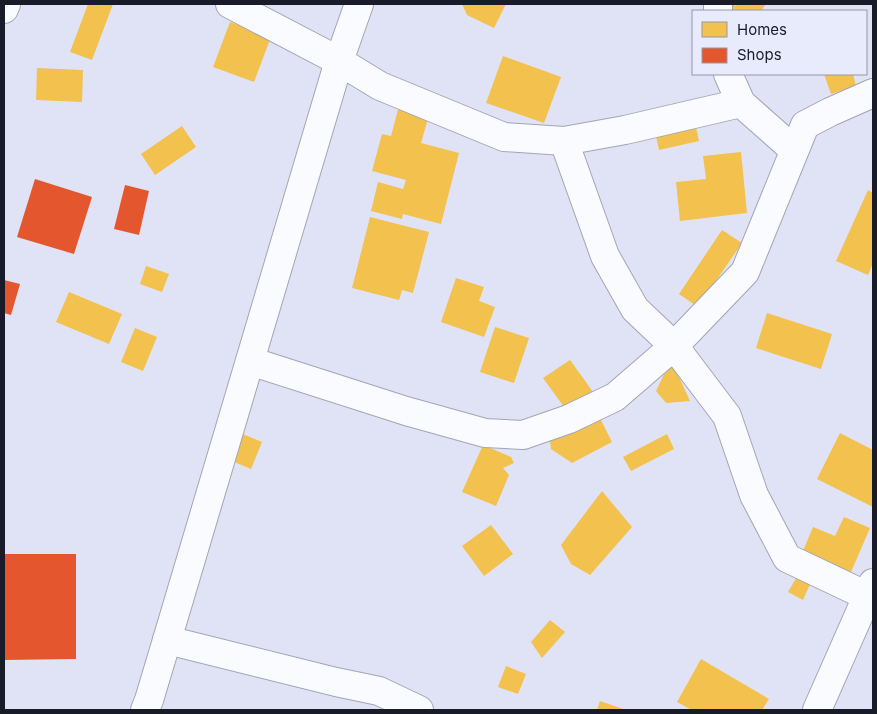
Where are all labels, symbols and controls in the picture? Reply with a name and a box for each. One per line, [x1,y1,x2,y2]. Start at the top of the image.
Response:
legend [692,10,867,75]
text: Homes [737,20,787,39]
text: Shops [737,45,782,64]

